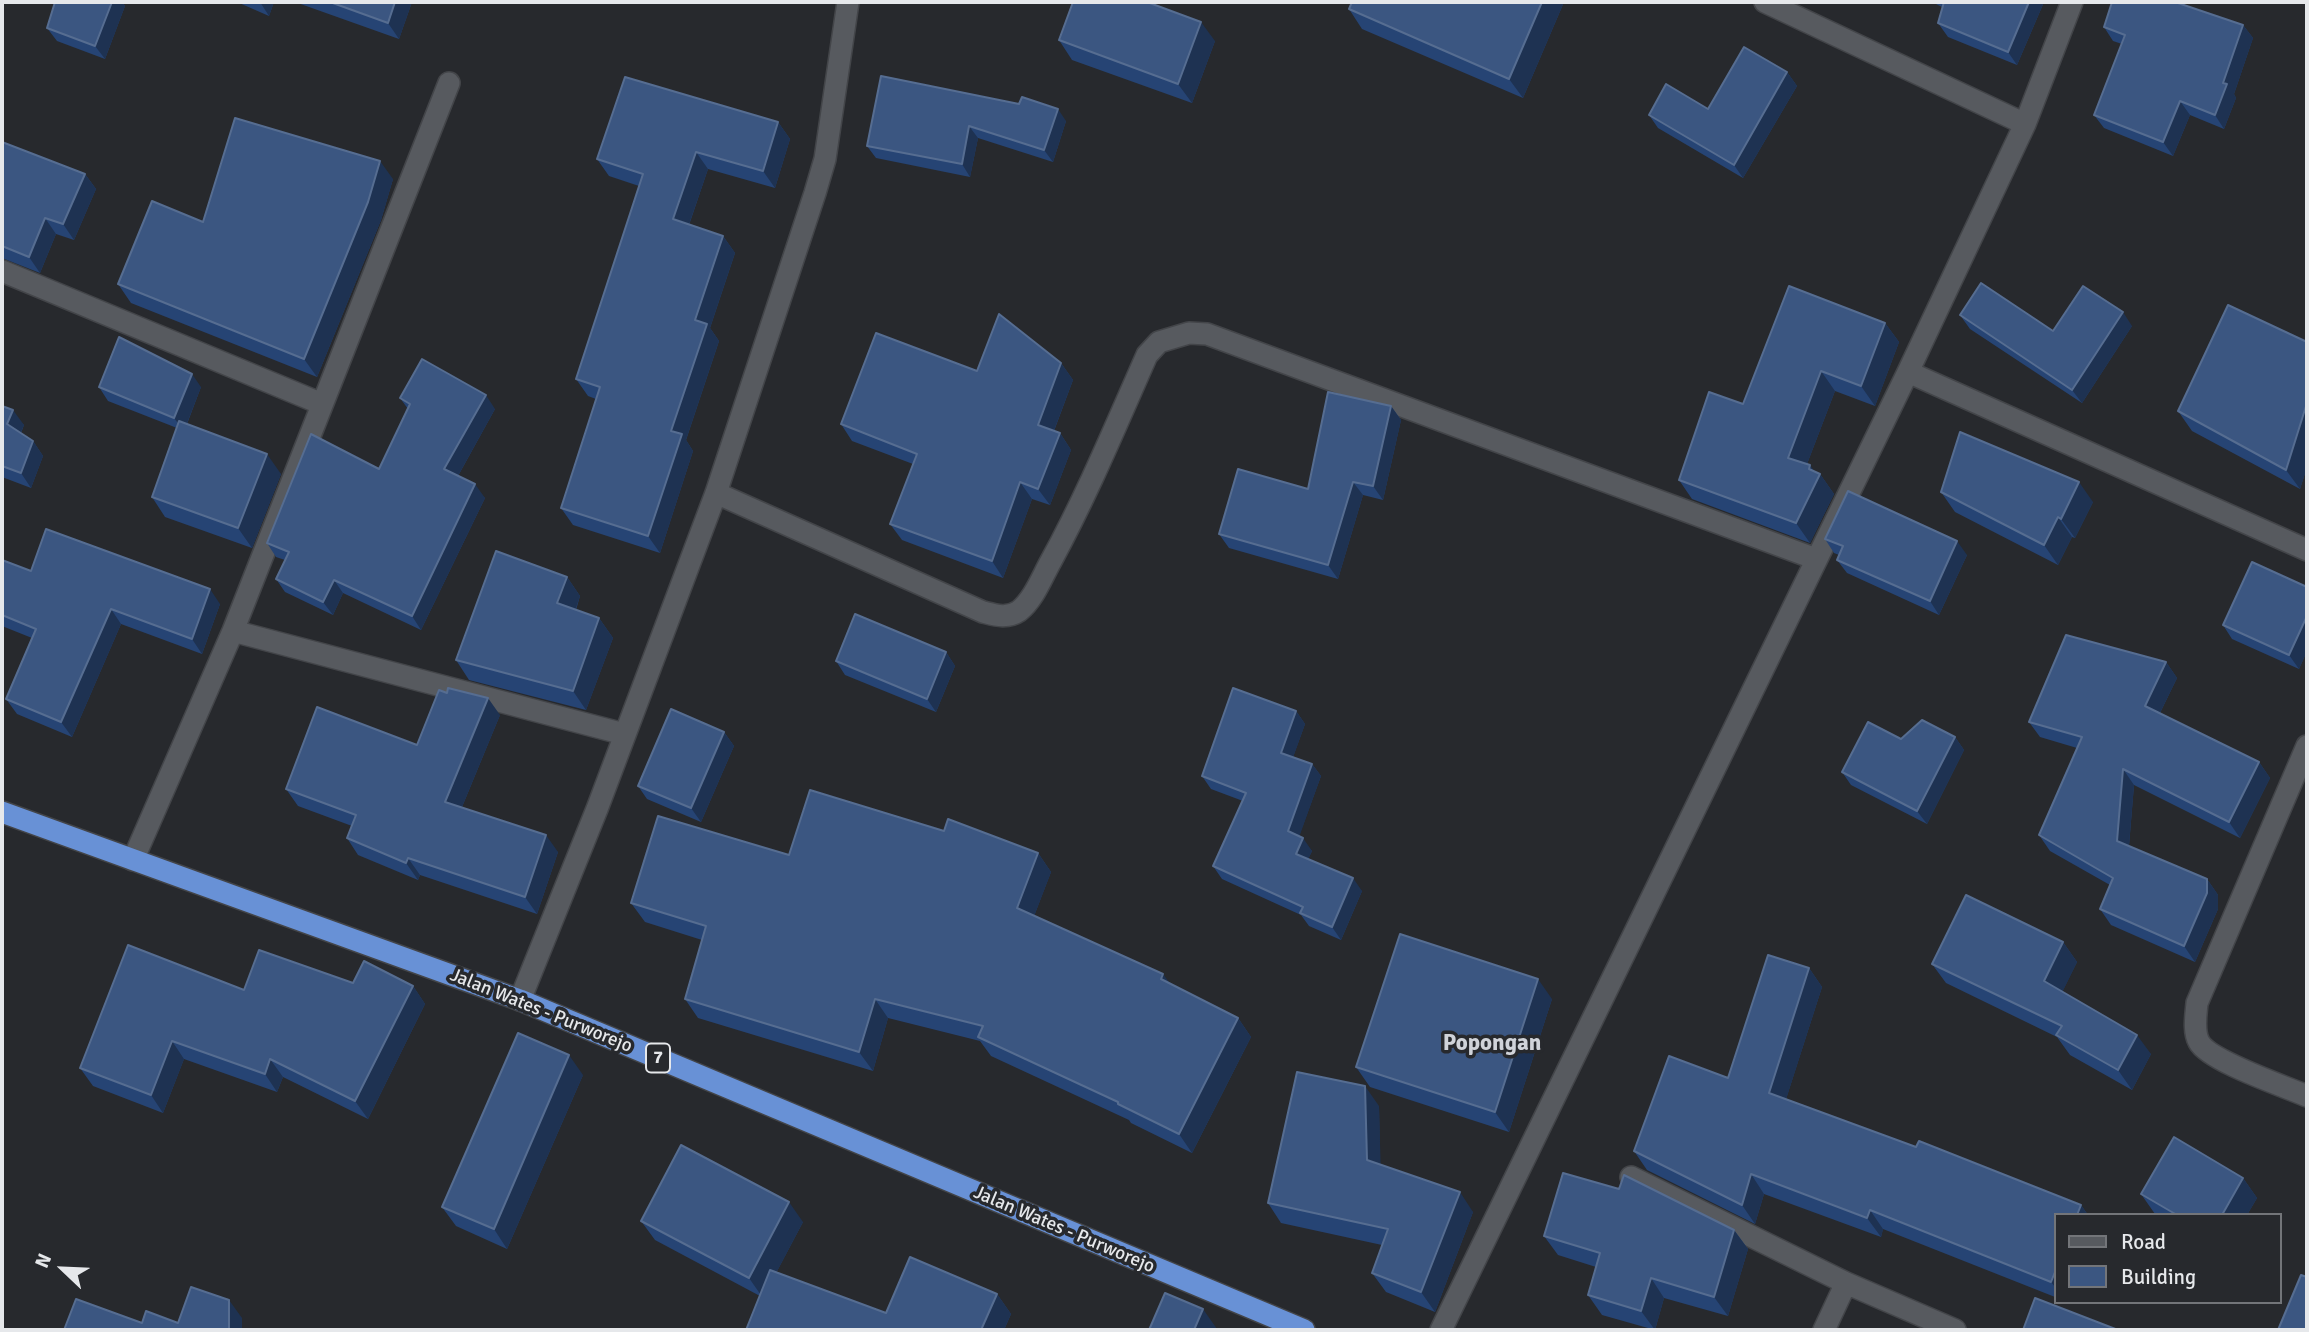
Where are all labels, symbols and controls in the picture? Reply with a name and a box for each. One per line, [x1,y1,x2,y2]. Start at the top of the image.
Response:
street label: Jalan Wates - Purworejo [447,964,635,1058]
district label: Popongan [1443,1030,1541,1058]
road number: 7 [646,1044,670,1072]
street label: Jalan Wates - Purworejo [970,1181,1158,1279]
legend [2054,1213,2281,1304]
text: Road [2121,1229,2166,1255]
north arrow [28,1234,98,1304]
text: N [30,1250,57,1272]
text: Building [2121,1264,2196,1290]

